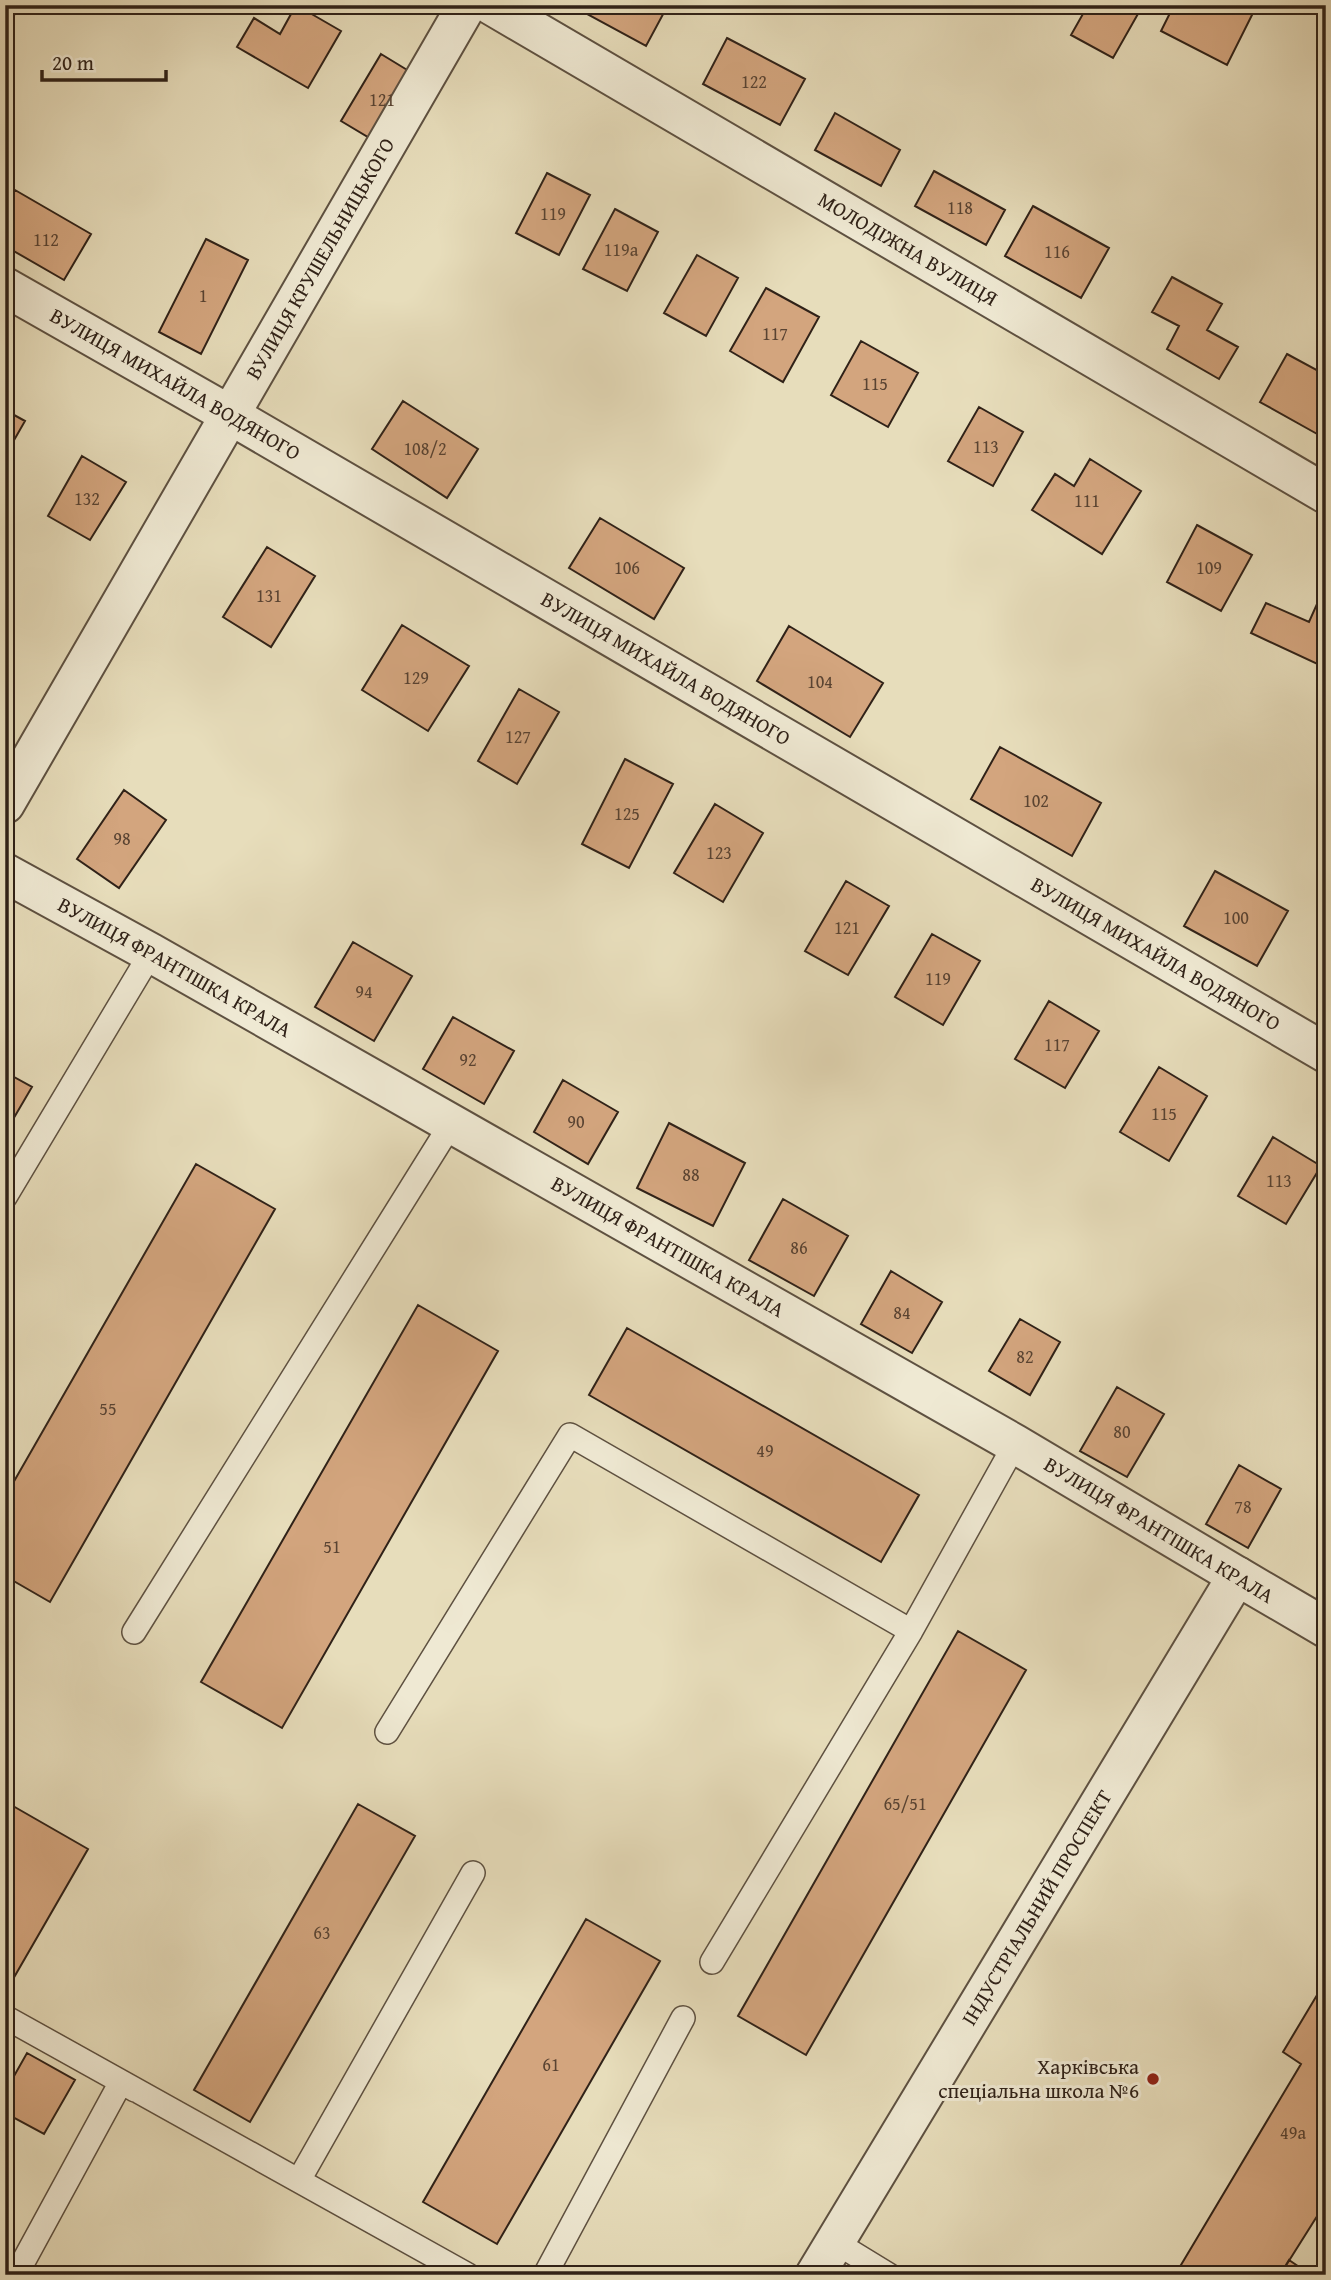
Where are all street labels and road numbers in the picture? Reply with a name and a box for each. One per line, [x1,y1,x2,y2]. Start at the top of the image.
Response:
street label: ВУЛИЦЯ КРУШЕЛЬНИЦЬКОГО [238,132,402,385]
street label: МОЛОДІЖНА ВУЛИЦЯ [812,184,1004,313]
street label: ВУЛИЦЯ МИХАЙЛА ВОДЯНОГО [44,300,306,468]
street label: ВУЛИЦЯ МИХАЙЛА ВОДЯНОГО [535,583,796,753]
street label: ВУЛИЦЯ МИХАЙЛА ВОДЯНОГО [1025,869,1287,1038]
street label: ВУЛИЦЯ ФРАНТІШКА КРАЛА [52,889,298,1045]
street label: ВУЛИЦЯ ФРАНТІШКА КРАЛА [546,1168,791,1325]
street label: ВУЛИЦЯ ФРАНТІШКА КРАЛА [1038,1448,1280,1611]
street label: ІНДУСТРІАЛЬНИЙ ПРОСПЕКТ [953,1784,1119,2031]

